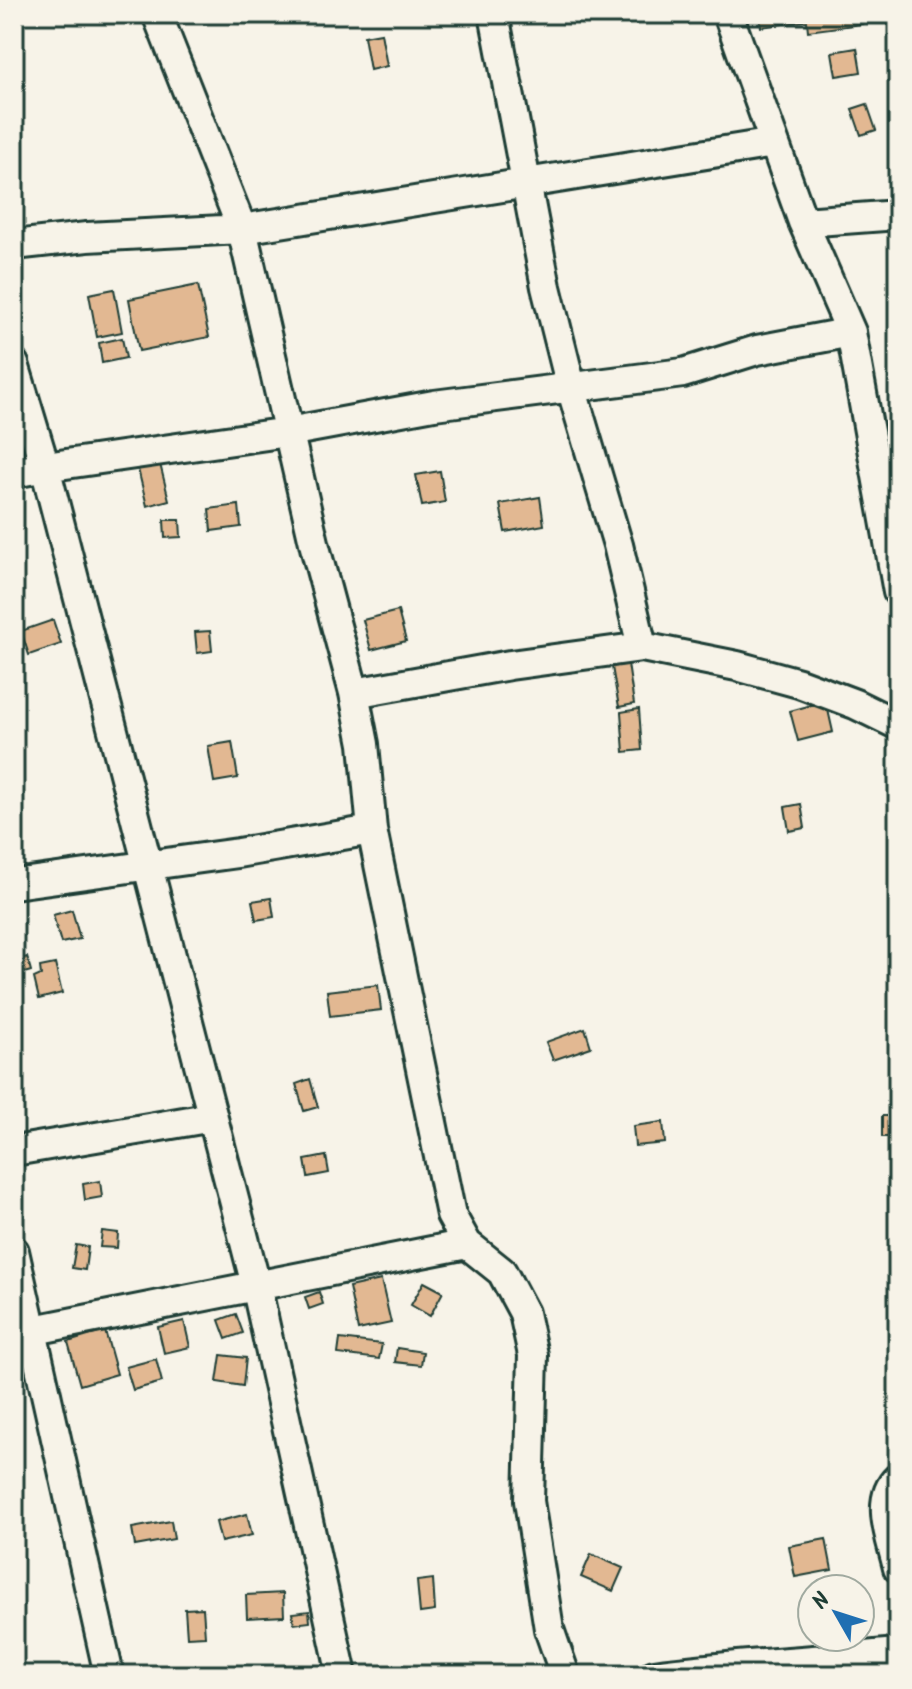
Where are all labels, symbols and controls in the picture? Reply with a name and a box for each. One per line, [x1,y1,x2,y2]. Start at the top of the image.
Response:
north arrow [796,1573,876,1653]
text: N [804,1585,840,1618]

